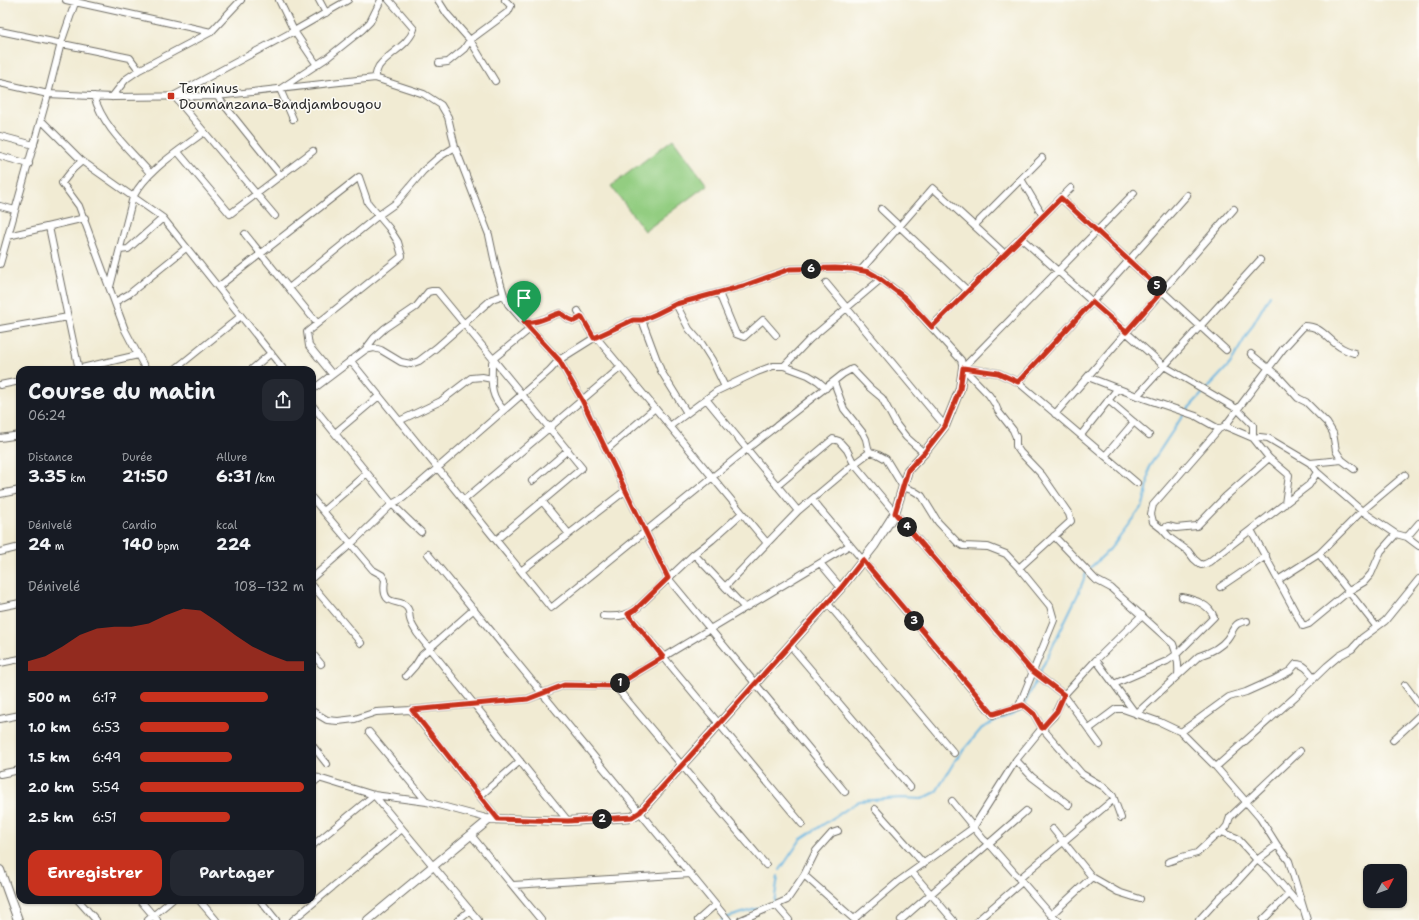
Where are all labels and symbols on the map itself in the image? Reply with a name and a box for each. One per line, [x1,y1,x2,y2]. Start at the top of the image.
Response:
place label: Terminus Doumanzana-Bandjambougou [179,79,382,113]
marker: Terminus Doumanzana-Bandjambougou [166,91,176,101]
pin: 6 [801,259,821,279]
pin: 5 [1147,276,1167,296]
pin [507,281,541,322]
pin: 4 [897,517,917,537]
pin: 3 [904,611,924,631]
pin: 1 [610,673,630,693]
pin: 2 [592,809,612,829]
north arrow [1363,864,1407,908]

